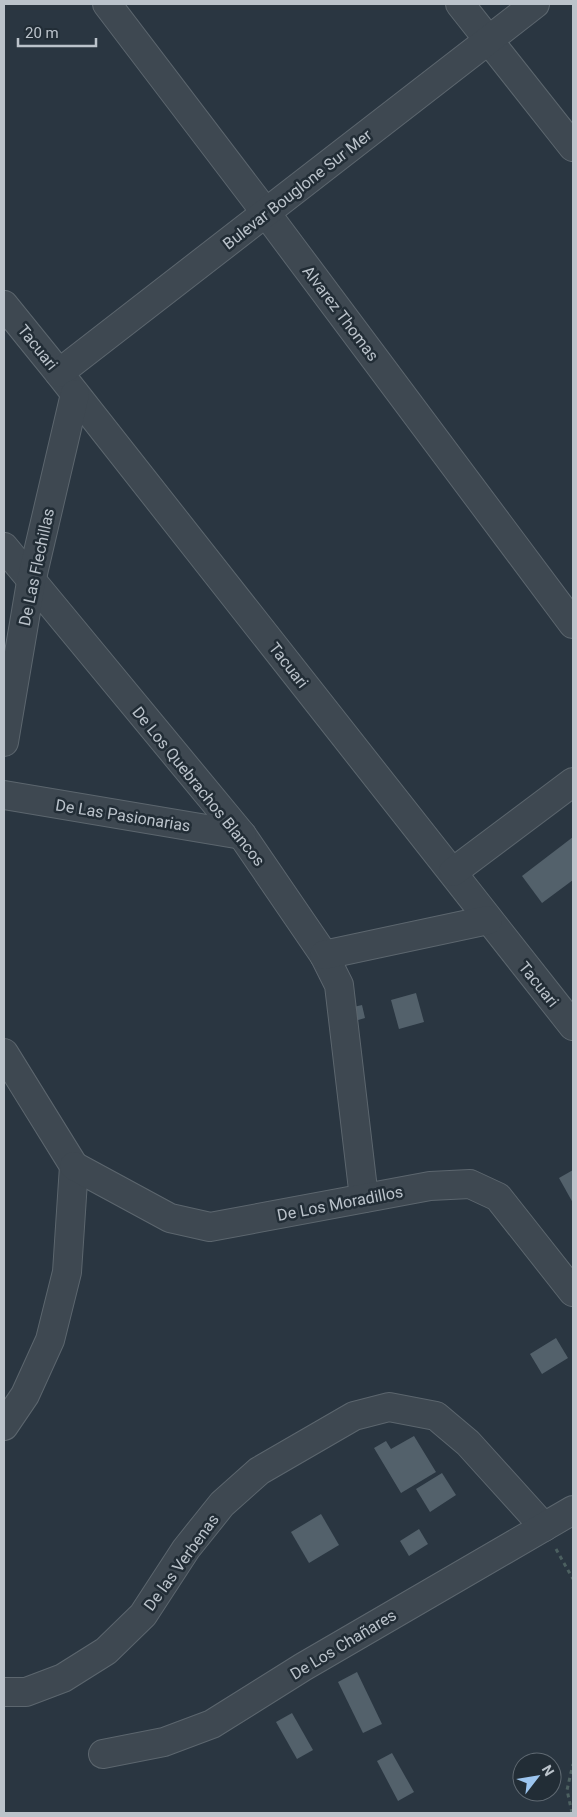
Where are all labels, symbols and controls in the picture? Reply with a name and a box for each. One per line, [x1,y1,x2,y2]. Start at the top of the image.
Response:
scale bar [18,15,95,47]
text: 20 m [25,24,59,42]
street label: Bulevar Bouglone Sur Mer [219,125,376,253]
street label: Alvarez Thomas [299,262,383,365]
street label: Tacuari [14,321,62,374]
street label: De Las Flechillas [15,507,58,628]
street label: Tacuari [265,639,312,692]
street label: De Los Quebrachos Blancos [128,703,269,870]
street label: De Las Pasionarias [54,795,192,836]
street label: Tacuari [515,958,563,1011]
street label: De Los Moradillos [276,1182,405,1225]
street label: De las Verbenas [140,1510,223,1614]
street label: De Los Chañares [287,1605,400,1684]
north arrow [512,1752,562,1802]
text: N [539,1762,558,1779]

